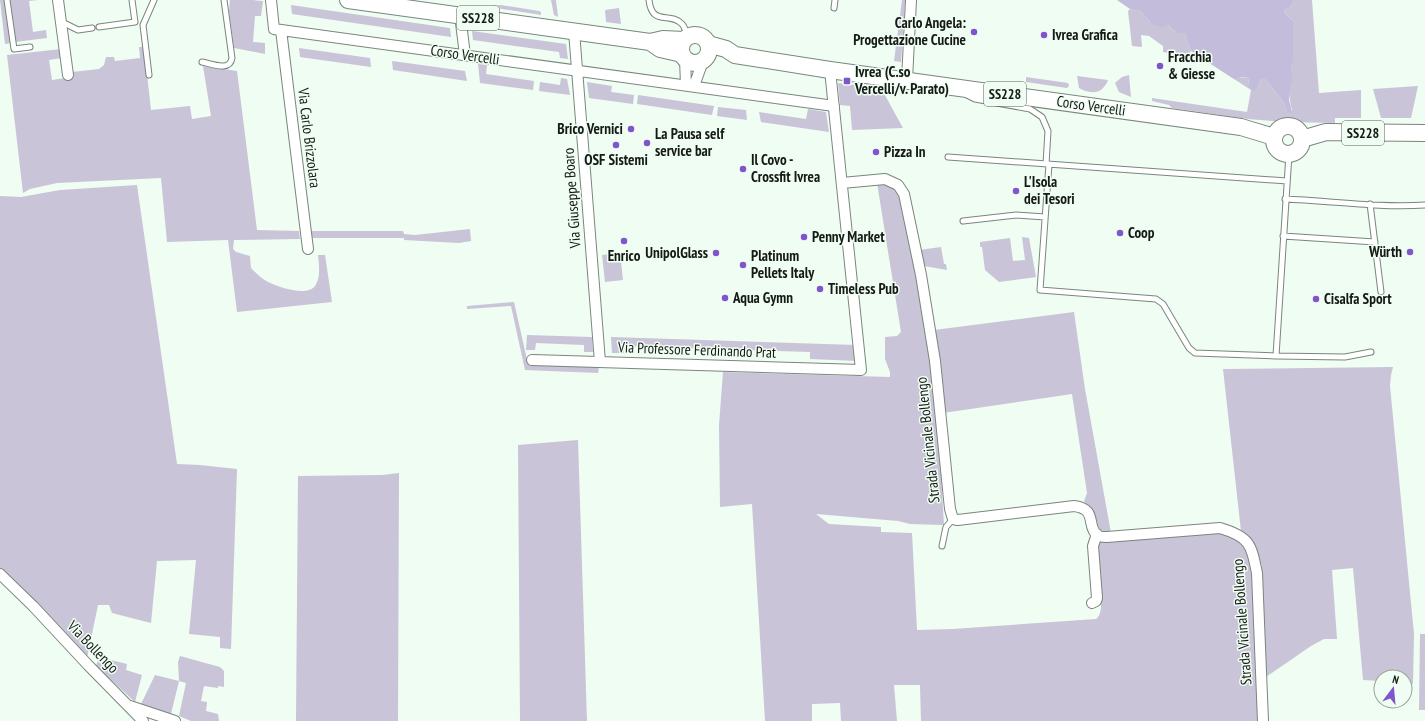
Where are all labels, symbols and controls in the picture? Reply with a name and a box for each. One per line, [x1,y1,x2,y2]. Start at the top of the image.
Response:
road number: SS228 [457,6,499,30]
place label: Carlo Angela: Progettazione Cucine [853,13,966,49]
place label: Ivrea Grafica [1052,25,1118,44]
marker: Carlo Angela: Progettazione Cucine [969,27,979,37]
marker: Ivrea Grafica [1039,30,1049,40]
street label: Corso Vercelli [429,40,501,69]
place label: Fracchia & Giesse [1168,47,1215,83]
marker: Fracchia & Giesse [1155,61,1165,71]
place label: Ivrea (C.so Vercelli/v. Parato) [854,62,949,98]
marker: Ivrea (C.so Vercelli/v. Parato) [842,76,852,86]
road number: SS228 [984,82,1026,106]
street label: Via Carlo Brizzolara [294,86,325,189]
street label: Corso Vercelli [1055,91,1127,120]
place label: Brico Vernici [557,119,623,138]
road number: SS228 [1342,121,1384,145]
marker: Brico Vernici [626,124,636,134]
place label: La Pausa self service bar [655,124,725,160]
marker: La Pausa self service bar [642,138,652,148]
marker: OSF Sistemi [611,140,621,150]
place label: Pizza In [884,142,926,161]
street label: Via Giuseppe Boaro [559,147,585,250]
marker: Pizza In [871,147,881,157]
place label: OSF Sistemi [584,150,648,169]
place label: Il Covo - Crossfit Ivrea [751,150,820,186]
marker: Il Covo - Crossfit Ivrea [738,164,748,174]
place label: L'Isola dei Tesori [1024,172,1075,208]
marker: L'Isola dei Tesori [1011,186,1021,196]
place label: Coop [1128,223,1155,242]
place label: Penny Market [812,227,885,246]
marker: Coop [1115,228,1125,238]
marker: Penny Market [799,232,809,242]
marker: Enrico [619,236,629,246]
place label: Würth [1368,242,1402,261]
place label: UnipolGlass [645,243,708,262]
place label: Enrico [608,246,641,265]
place label: Platinum Pellets Italy [751,246,815,282]
marker: Würth [1405,247,1415,257]
marker: UnipolGlass [711,248,721,258]
marker: Platinum Pellets Italy [738,260,748,270]
place label: Timeless Pub [828,279,899,298]
marker: Timeless Pub [815,284,825,294]
place label: Aqua Gymn [732,288,793,307]
place label: Cisalfa Sport [1324,289,1392,308]
marker: Aqua Gymn [720,293,730,303]
marker: Cisalfa Sport [1311,294,1321,304]
street label: Via Professore Ferdinando Prat [617,337,776,362]
street label: Strada Vicinale Bollengo [911,376,944,504]
street label: Strada Vicinale Bollengo [1228,558,1255,686]
street label: Via Bollengo [63,616,123,677]
north arrow [1373,669,1413,709]
text: N [1391,672,1401,687]

